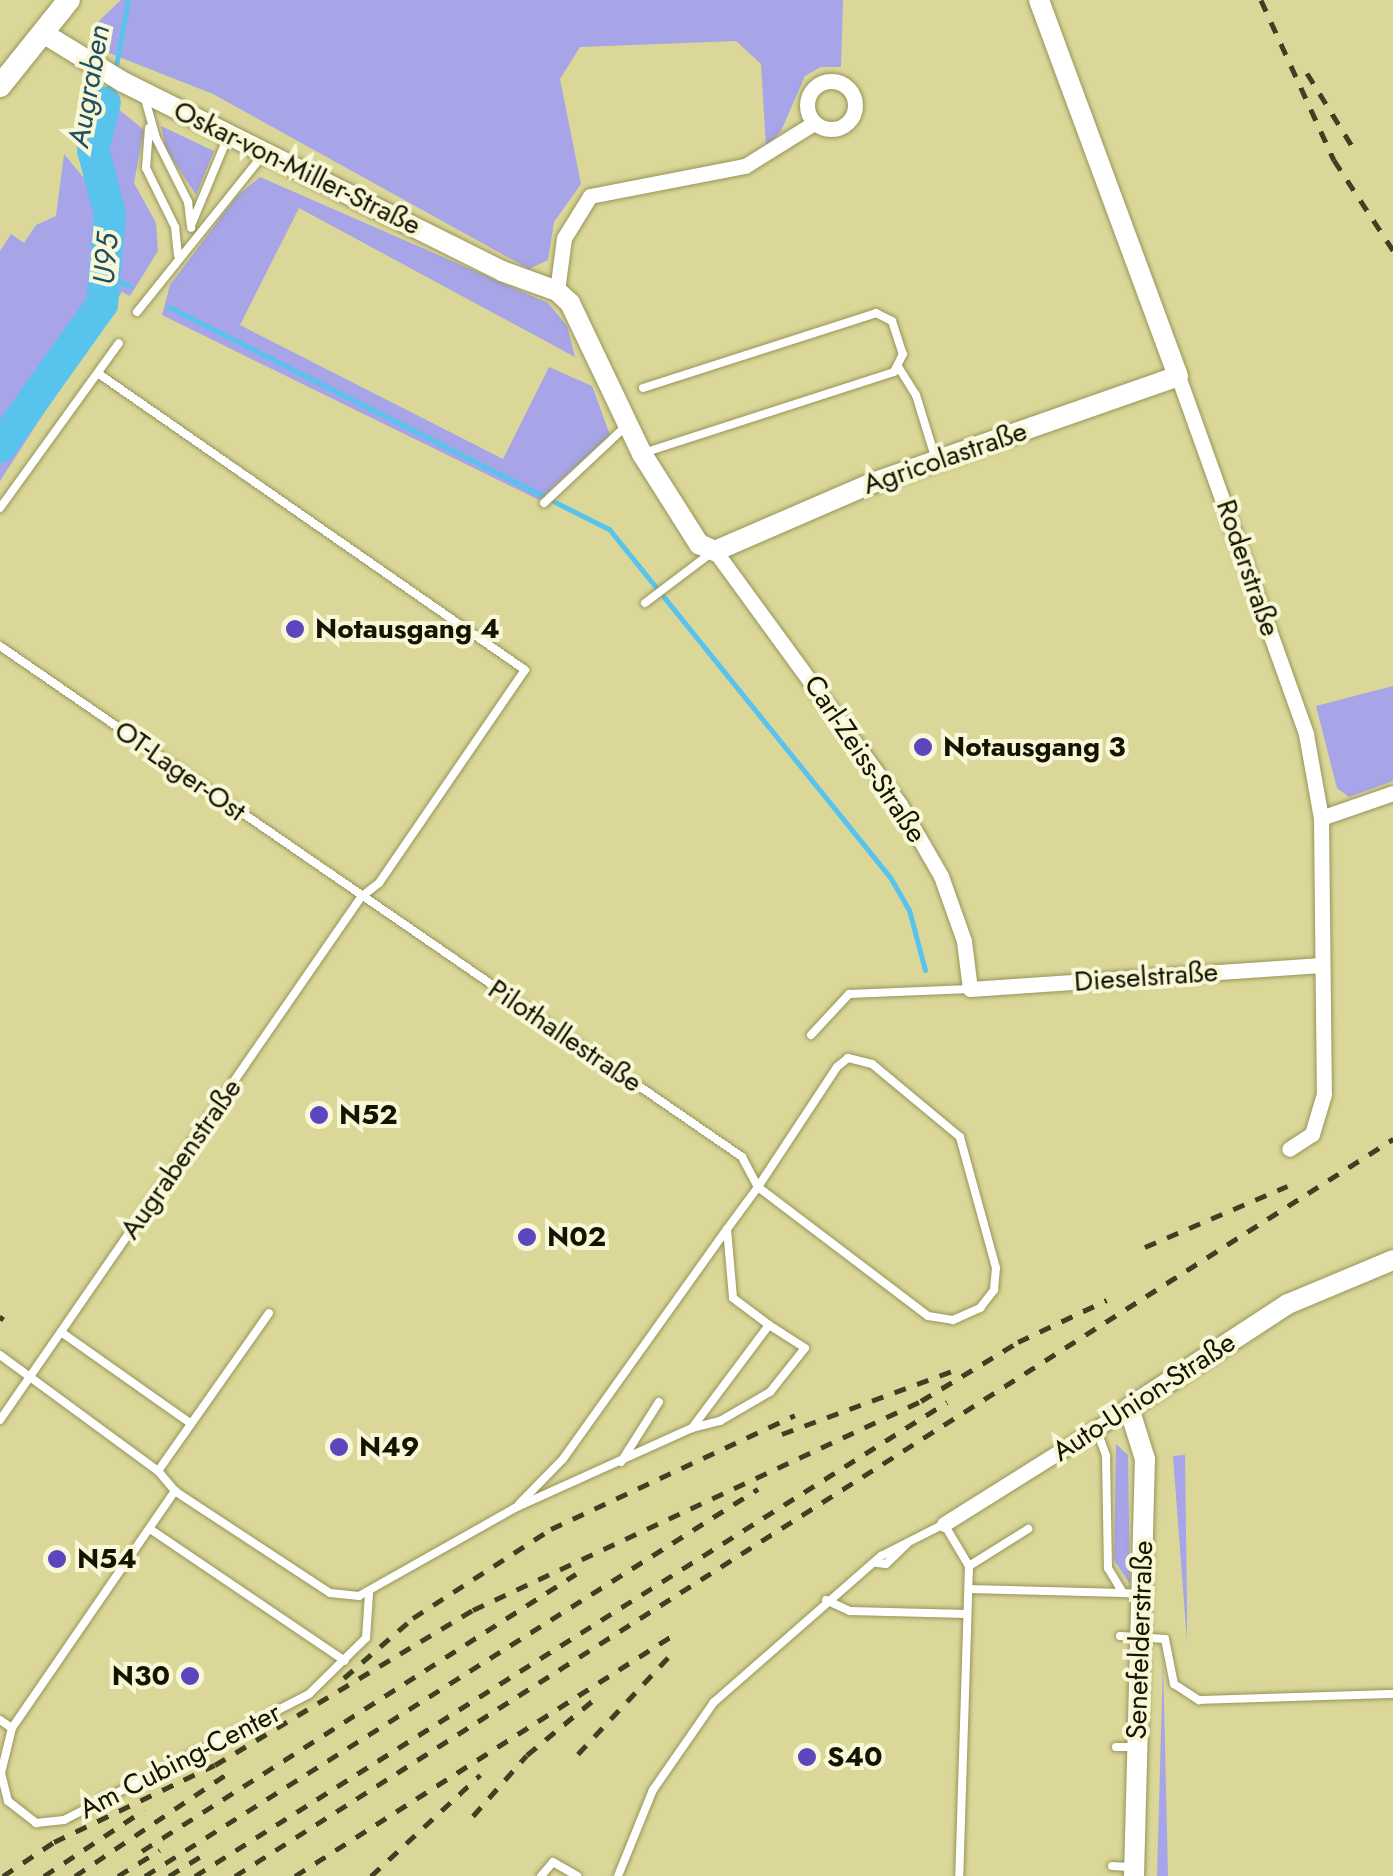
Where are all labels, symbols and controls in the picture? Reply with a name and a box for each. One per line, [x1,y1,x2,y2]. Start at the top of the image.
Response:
water label: Augraben [61,22,117,150]
street label: Oskar-von-Miller-Straße [168,94,426,242]
water label: U95 [86,232,126,286]
street label: Agricolastraße [859,414,1031,502]
street label: Roderstraße [1209,495,1287,641]
place label: Notausgang 4 [315,612,500,646]
marker: Notausgang 4 [284,618,306,640]
street label: Carl-Zeiss-Straße [797,669,933,849]
street label: OT-Lager-Ost [108,714,252,828]
place label: Notausgang 3 [943,730,1126,764]
marker: Notausgang 3 [912,736,934,758]
street label: Dieselstraße [1073,955,1219,999]
street label: Pilothallestraße [482,972,648,1100]
street label: Augrabenstraße [113,1072,249,1246]
place label: N52 [339,1098,398,1132]
marker: N52 [308,1104,330,1126]
place label: N02 [547,1220,606,1254]
marker: N02 [516,1226,538,1248]
street label: Auto-Union-Straße [1046,1325,1242,1469]
place label: N49 [359,1430,420,1464]
marker: N49 [328,1436,350,1458]
street label: Senefelderstraße [1120,1540,1160,1740]
place label: N54 [77,1542,137,1576]
marker: N54 [46,1548,68,1570]
place label: N30 [112,1659,170,1693]
marker: N30 [179,1665,201,1687]
street label: Am Cubing-Center [74,1696,286,1826]
place label: S40 [827,1740,883,1774]
marker: S40 [796,1746,818,1768]

